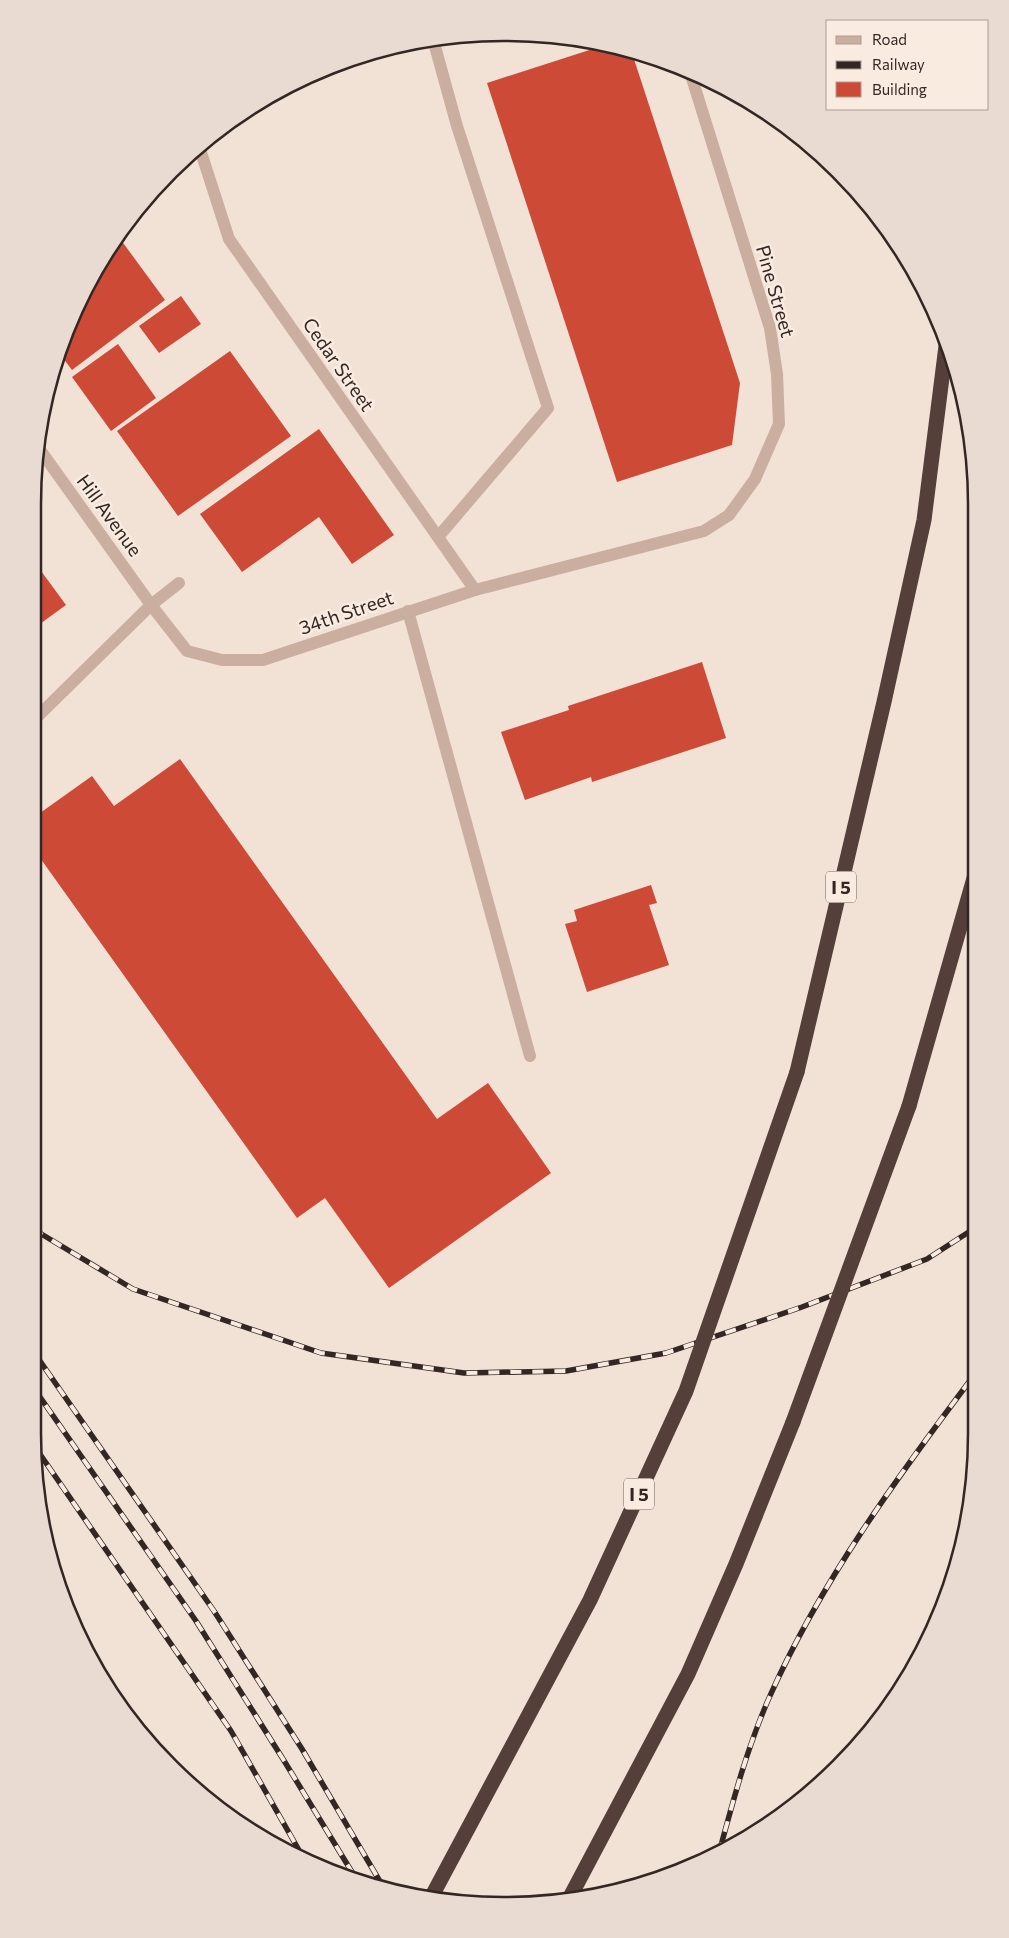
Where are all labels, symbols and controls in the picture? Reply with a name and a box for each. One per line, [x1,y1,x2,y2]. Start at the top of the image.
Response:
legend [826,20,989,110]
text: Road [872,30,907,48]
text: Railway [872,55,925,73]
text: Building [872,80,927,98]
street label: Pine Street [752,242,800,340]
street label: Cedar Street [298,313,380,415]
street label: Hill Avenue [73,470,147,560]
street label: 34th Street [296,585,396,639]
road number: I 5 [826,872,856,902]
road number: I 5 [624,1478,654,1510]

